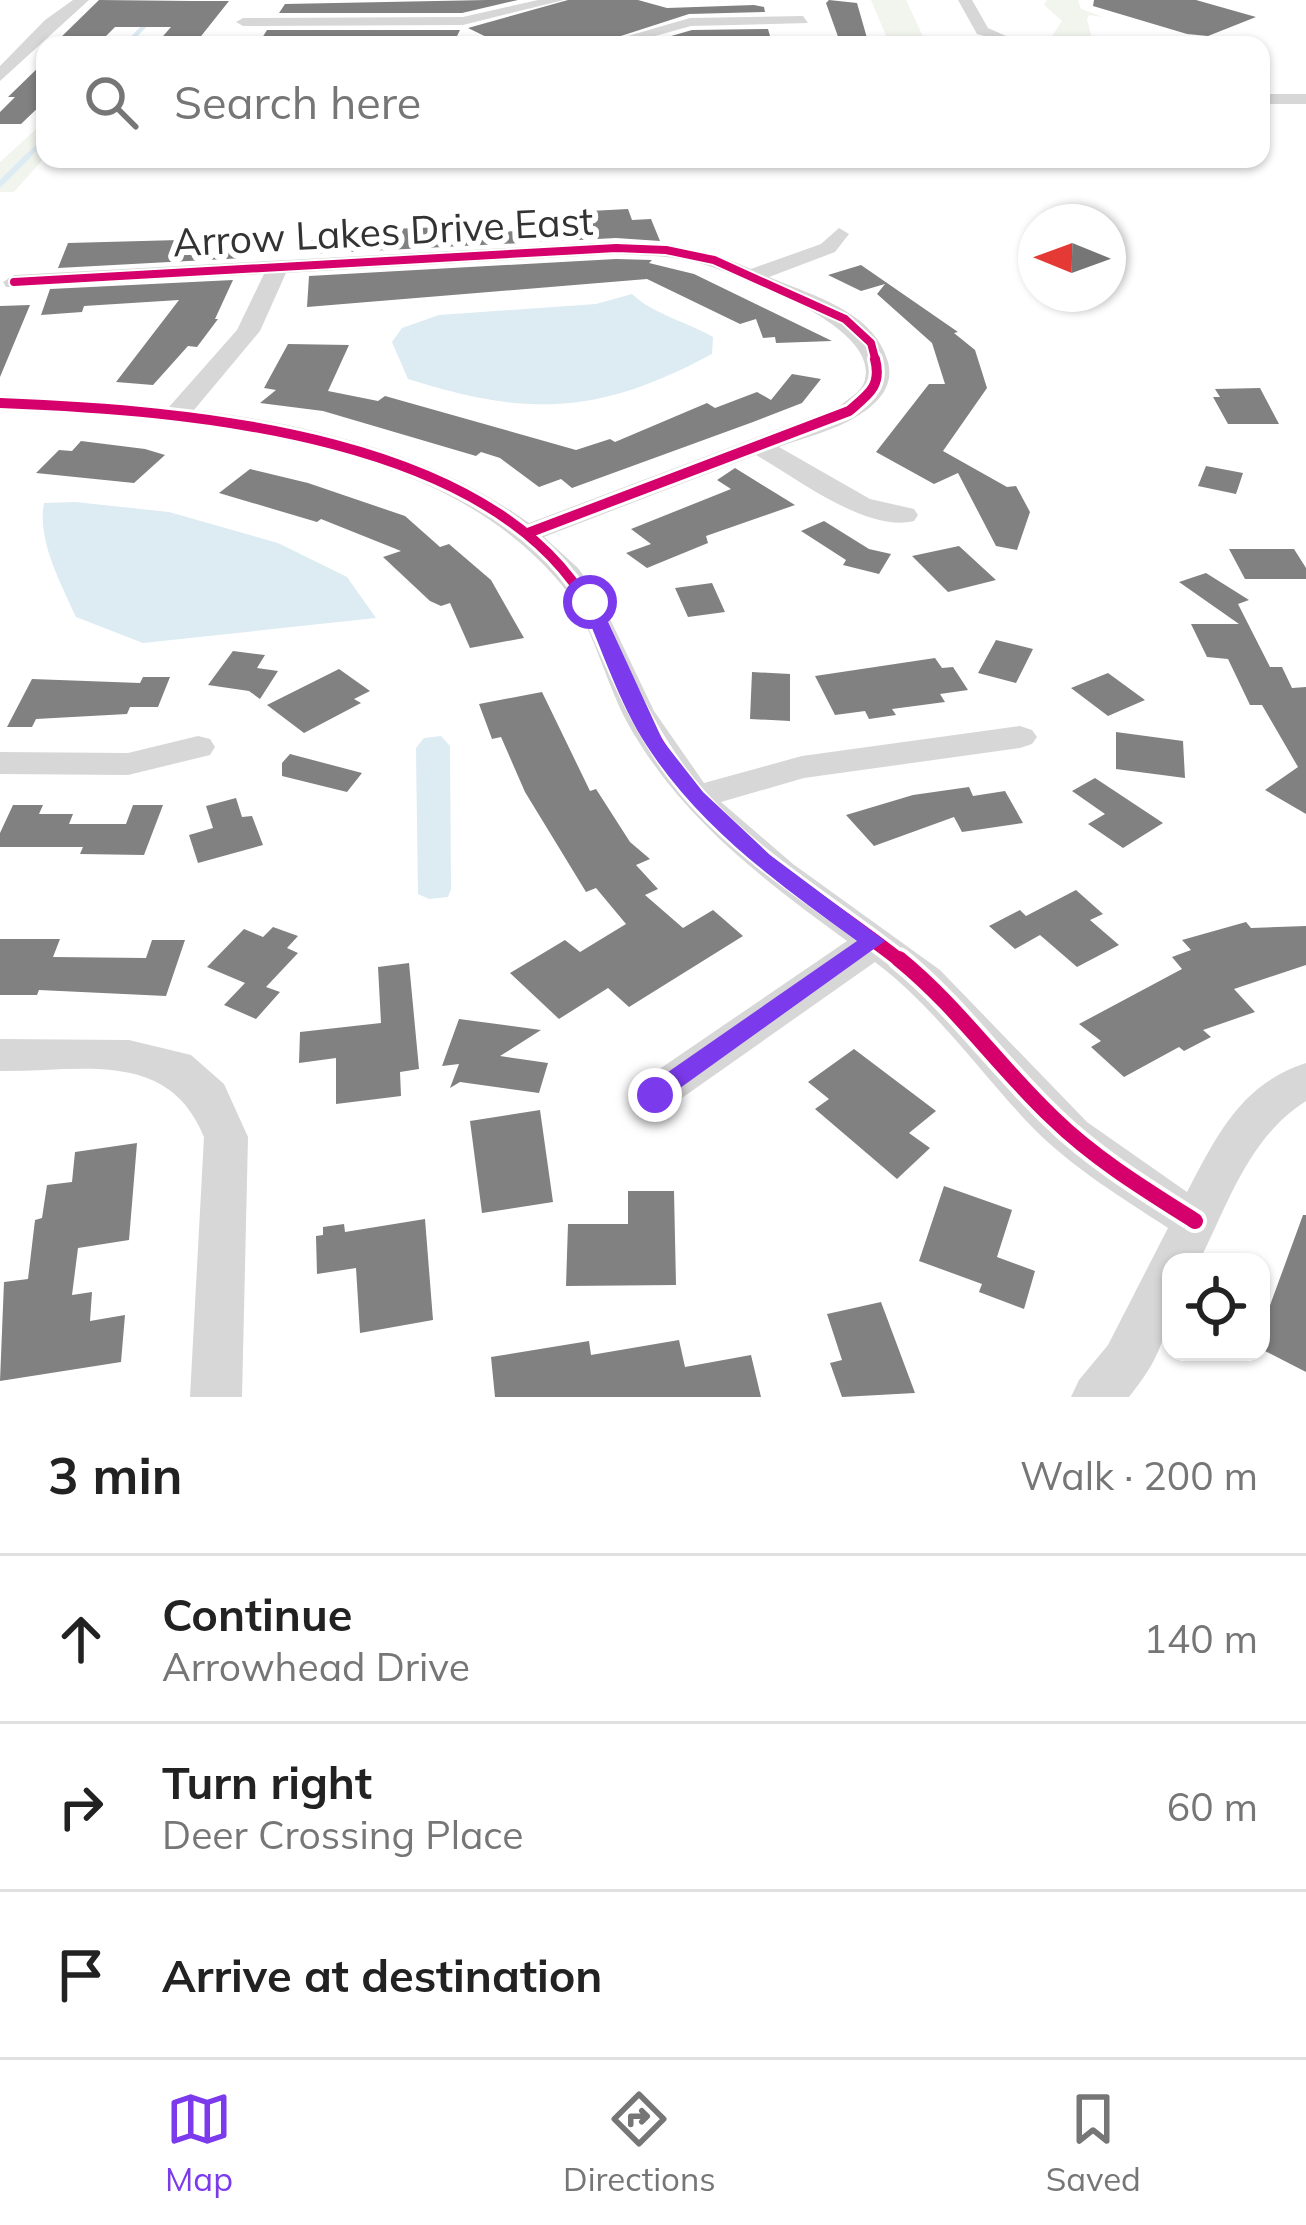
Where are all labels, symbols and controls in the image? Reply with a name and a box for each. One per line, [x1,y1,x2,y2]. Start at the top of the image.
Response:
search box [36,36,1270,168]
icon: search [78,69,144,135]
text: Search here [174,74,421,130]
street label: Arrow Lakes Drive East [172,196,594,266]
north arrow [1018,204,1126,312]
route start [563,575,617,629]
route end [628,1068,682,1122]
map controls [1162,1253,1270,1361]
button: locate [1162,1253,1270,1361]
text: 3 min [48,1443,183,1507]
text: Walk · 200 m [1020,1451,1258,1500]
text: Continue [162,1586,352,1642]
icon: ahead [48,1606,114,1672]
text: 140 m [1143,1614,1258,1663]
text: Arrowhead Drive [162,1642,470,1691]
text: Turn right [162,1754,372,1810]
icon: right [48,1774,114,1840]
text: 60 m [1167,1782,1258,1831]
text: Deer Crossing Place [162,1810,523,1859]
icon: arrive [48,1942,114,2008]
text: Arrive at destination [162,1947,602,2003]
tab: Map [165,2086,233,2199]
tab: Directions [563,2086,716,2199]
tab: Saved [1046,2086,1141,2199]

